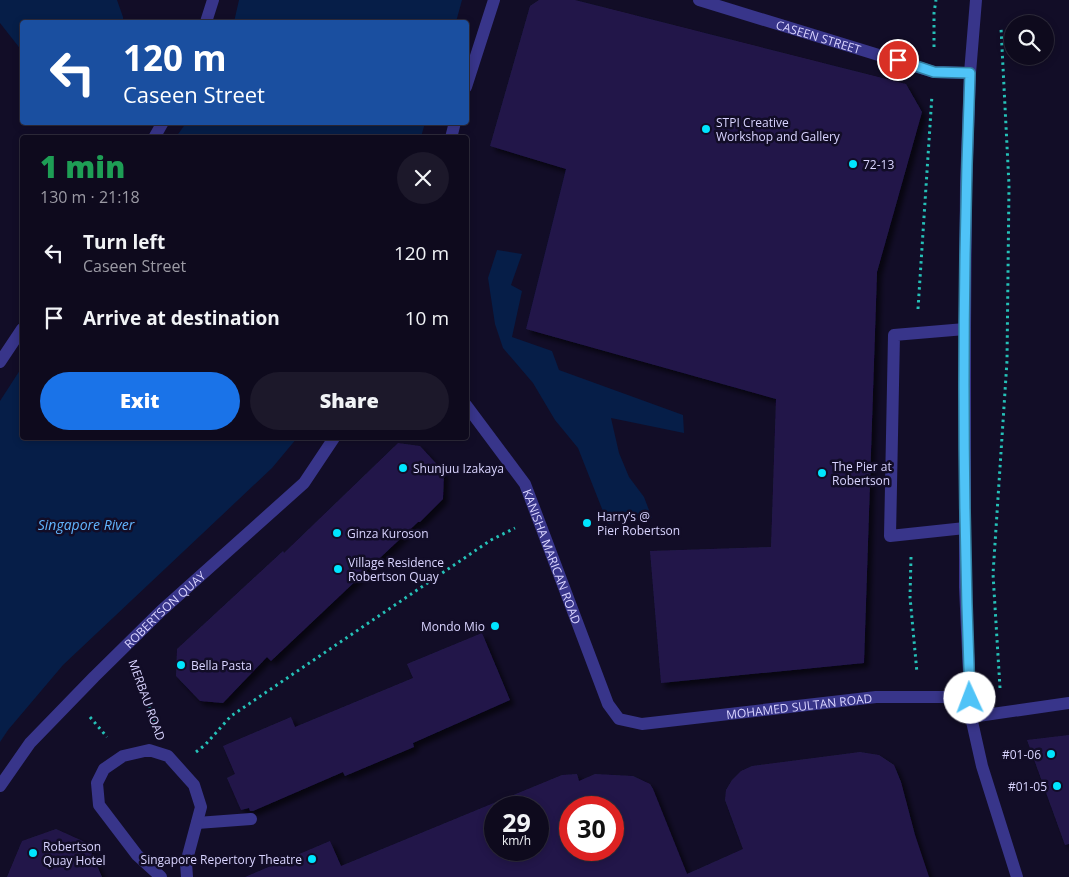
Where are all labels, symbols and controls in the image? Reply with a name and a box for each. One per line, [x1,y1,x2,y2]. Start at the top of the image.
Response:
map controls [1004,15,1054,65]
button: search [1004,15,1054,65]
street label: CASEEN STREET [774,16,863,58]
text: 120 m [123,34,227,81]
pin [877,39,919,81]
icon: left [40,40,105,105]
icon: arrive [884,46,912,74]
text: Caseen Street [123,79,265,109]
place label: STPI Creative Workshop and Gallery [716,114,841,145]
marker: STPI Creative Workshop and Gallery [700,123,712,135]
text: 1 min [40,146,125,187]
button: close [397,152,449,204]
place label: 72-13 [863,156,894,173]
marker: 72-13 [847,158,859,170]
text: 130 m · 21:18 [40,186,140,208]
text: Turn left [83,229,165,255]
icon: left [40,239,68,267]
text: 120 m [394,240,449,266]
text: Caseen Street [83,255,186,277]
icon: arrive [40,304,68,332]
text: Arrive at destination [83,305,280,331]
text: 10 m [405,305,449,331]
button: Exit [40,372,240,430]
button: Share [250,372,449,430]
place label: The Pier at Robertson [832,458,892,489]
place label: Shunjuu Izakaya [413,460,504,477]
marker: Shunjuu Izakaya [397,462,409,474]
marker: The Pier at Robertson [816,467,828,479]
street label: KANISHA MARICAN ROAD [519,486,586,626]
place label: Harry’s @ Pier Robertson [597,508,680,539]
water label: Singapore River [38,515,135,534]
marker: Harry’s @ Pier Robertson [581,517,593,529]
place label: Ginza Kuroson [347,525,429,542]
marker: Ginza Kuroson [331,527,343,539]
place label: Village Residence Robertson Quay [348,554,444,585]
marker: Village Residence Robertson Quay [332,563,344,575]
street label: ROBERTSON QUAY [120,567,209,652]
place label: Mondo Mio [421,618,485,635]
marker: Mondo Mio [489,620,501,632]
street label: MERBAU ROAD [124,657,170,743]
place label: Bella Pasta [191,657,252,674]
marker: Bella Pasta [175,659,187,671]
position arrow [943,671,995,723]
street label: MOHAMED SULTAN ROAD [725,689,873,723]
place label: #01-06 [1002,746,1041,763]
marker: #01-06 [1045,748,1057,760]
place label: #01-05 [1008,778,1047,795]
marker: #01-05 [1051,780,1063,792]
speed limit sign: 30 [559,796,624,861]
text: 29 [502,805,531,839]
text: km/h [502,832,531,849]
place label: Robertson Quay Hotel [43,838,106,869]
marker: Robertson Quay Hotel [27,847,39,859]
place label: Singapore Repertory Theatre [141,851,302,868]
marker: Singapore Repertory Theatre [306,853,318,865]

